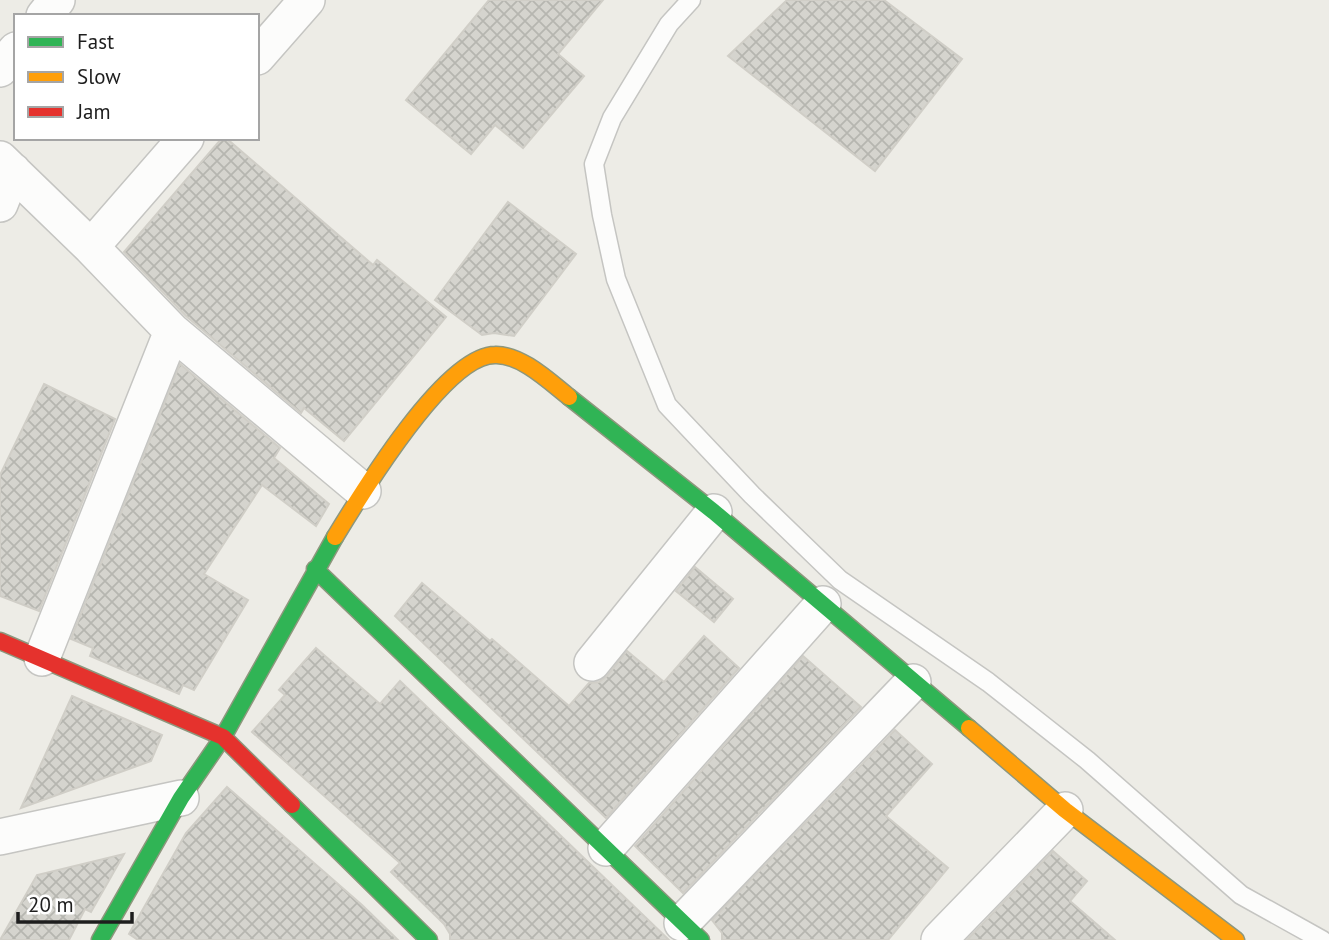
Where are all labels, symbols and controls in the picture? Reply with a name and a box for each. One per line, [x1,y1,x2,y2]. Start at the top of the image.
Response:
legend [14,14,259,140]
text: Fast [77,28,114,55]
text: Slow [77,63,121,90]
text: Jam [76,98,111,125]
scale bar [18,880,131,924]
text: 20 m [28,891,74,918]

